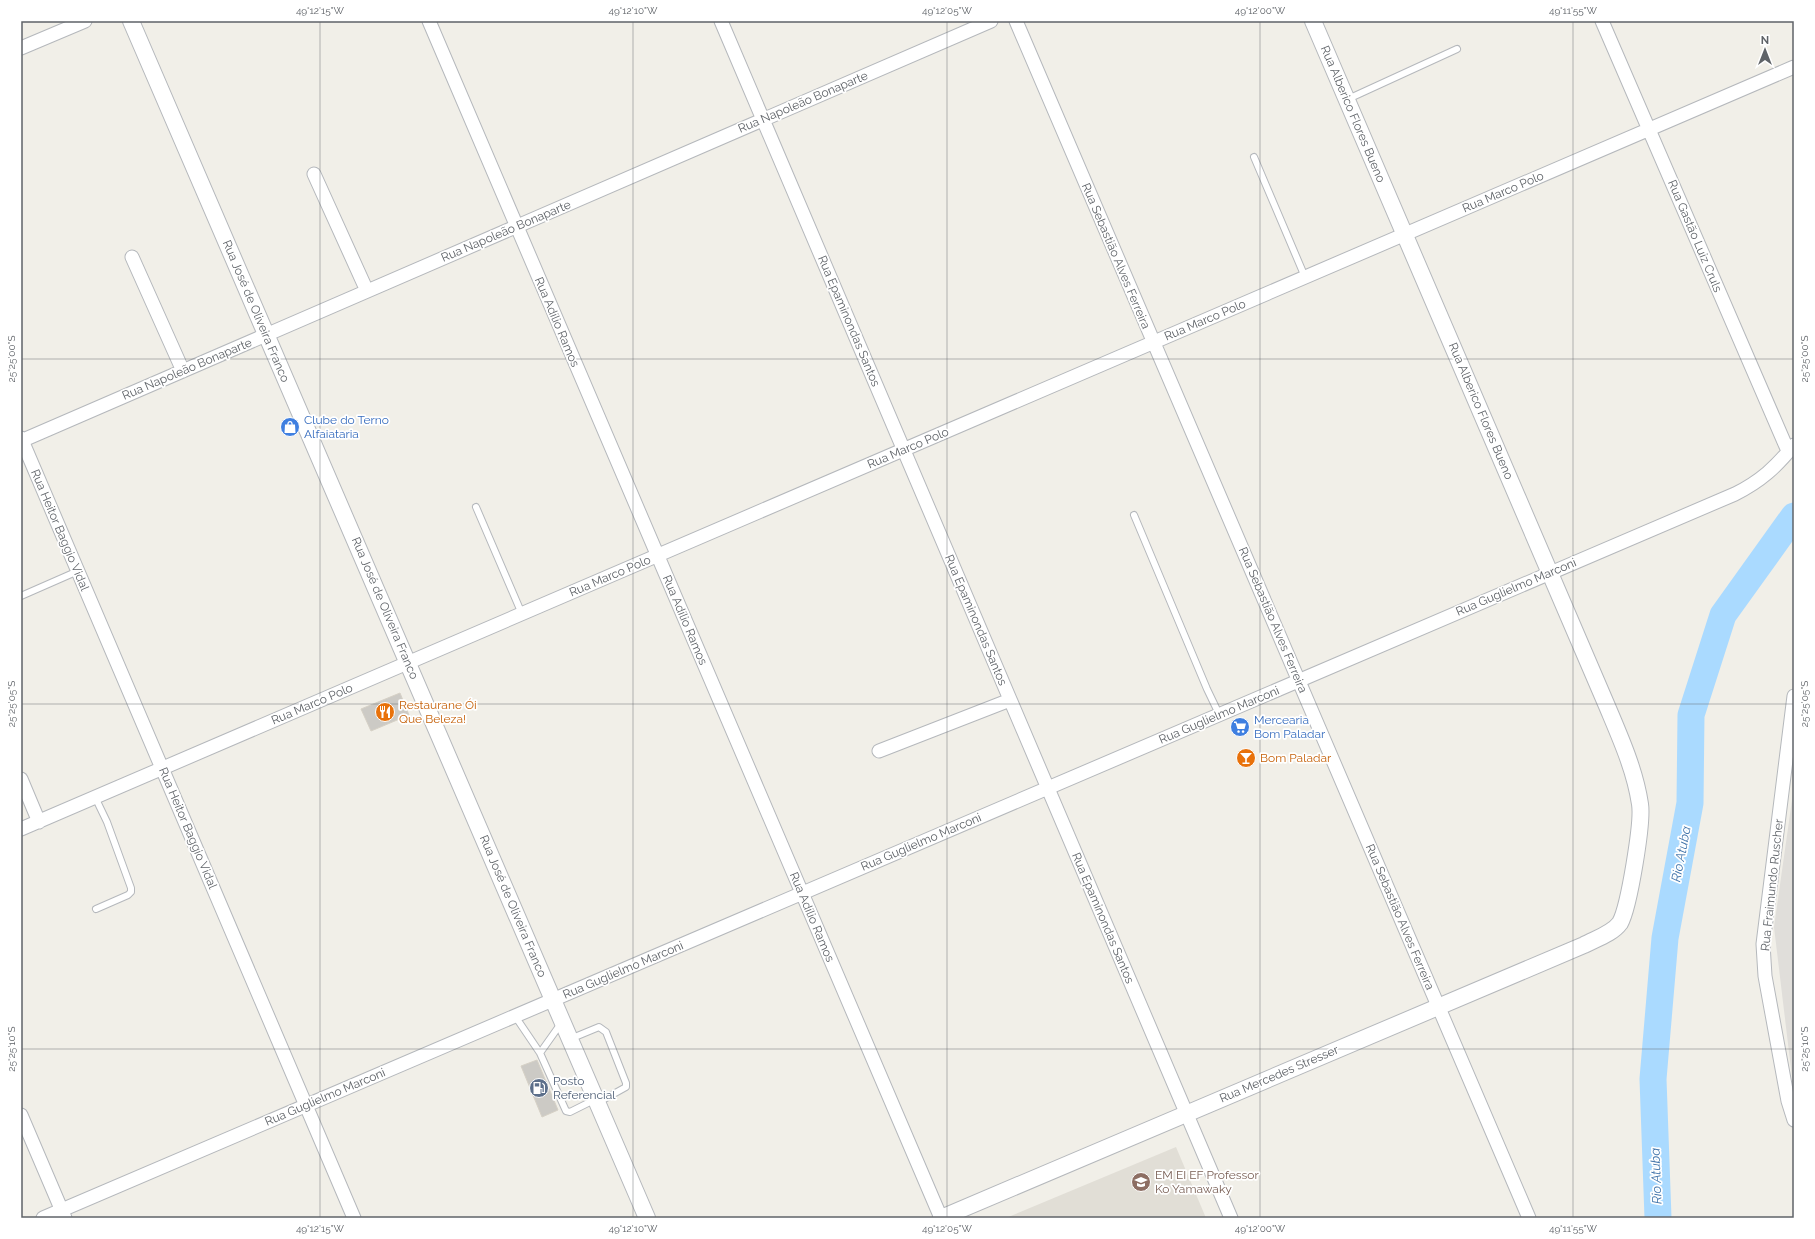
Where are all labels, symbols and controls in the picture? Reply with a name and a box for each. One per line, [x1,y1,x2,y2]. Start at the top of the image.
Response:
text: 49°12'15"W [296,5,345,16]
text: 49°12'10"W [609,5,658,16]
text: 49°12'05"W [922,5,973,16]
text: 49°12'00"W [1235,5,1286,16]
text: 49°11'55"W [1549,5,1598,16]
north arrow [1745,30,1785,70]
text: N [1761,34,1769,47]
street label: Rua Alberico Flores Bueno [1318,44,1388,184]
street label: Rua Napoleão Bonaparte [736,68,870,136]
street label: Rua Marco Polo [1460,169,1546,215]
street label: Rua Gastão Luiz Cruls [1665,178,1725,294]
street label: Rua Sebastião Alves Ferreira [1079,181,1153,331]
street label: Rua Napoleão Bonaparte [439,197,573,265]
street label: Rua José de Oliveira Franco [220,238,292,384]
street label: Rua Epaminondas Santos [815,253,883,389]
street label: Rua Adílio Ramos [532,275,582,369]
street label: Rua Marco Polo [1162,297,1248,343]
text: 25°25'00"S [6,335,17,383]
street label: Rua Napoleão Bonaparte [120,335,254,403]
text: 25°25'00"S [1799,335,1810,383]
street label: Rua Alberico Flores Bueno [1446,341,1516,481]
place label: Clube do Terno Alfaiataria [304,413,389,441]
shop icon: Clube do Terno Alfaiataria [279,416,301,438]
street label: Rua Marco Polo [865,425,951,471]
street label: Rua Heitor Baggio Vidal [28,467,92,594]
street label: Rua José de Oliveira Franco [349,535,421,681]
street label: Rua Sebastião Alves Ferreira [1236,545,1310,695]
street label: Rua Epaminondas Santos [942,552,1010,688]
street label: Rua Marco Polo [567,553,653,599]
street label: Rua Guglielmo Marconi [1454,555,1578,619]
street label: Rua Adílio Ramos [660,573,710,667]
text: 25°25'05"S [6,681,17,727]
street label: Rua Marco Polo [269,681,355,727]
text: 25°25'05"S [1799,681,1810,727]
street label: Rua Guglielmo Marconi [1157,683,1281,747]
place label: Restaurane Ói Que Beleza! [399,698,477,726]
restaurant icon: Restaurane Ói Que Beleza! [374,701,396,723]
place label: Mercearia Bom Paladar [1254,713,1326,741]
supermarket icon: Mercearia Bom Paladar [1229,716,1251,738]
bar icon: Bom Paladar [1235,747,1257,769]
place label: Bom Paladar [1260,751,1332,765]
street label: Rua Heitor Baggio Vidal [156,765,220,892]
street label: Rua Guglielmo Marconi [859,810,983,874]
street label: Rua Fraimundo Ruscher [1758,817,1786,952]
water label: Rio Atuba [1668,825,1694,883]
street label: Rua José de Oliveira Franco [477,833,549,979]
street label: Rua Sebastião Alves Ferreira [1363,842,1437,992]
street label: Rua Epaminondas Santos [1069,850,1137,986]
street label: Rua Adílio Ramos [787,870,837,964]
street label: Rua Guglielmo Marconi [561,938,685,1002]
text: 25°25'10"S [6,1026,17,1072]
text: 25°25'10"S [1799,1026,1810,1072]
street label: Rua Mercedes Stresser [1217,1042,1341,1105]
street label: Rua Guglielmo Marconi [263,1065,387,1129]
place label: Posto Referencial [553,1074,616,1102]
fuel station icon: Posto Referencial [528,1077,550,1099]
water label: Rio Atuba [1648,1147,1664,1204]
place label: EM EI EF Professor Ko Yamawaky [1155,1168,1259,1196]
school or university icon: EM EI EF Professor Ko Yamawaky [1130,1171,1152,1193]
text: 49°12'15"W [296,1223,345,1234]
text: 49°12'10"W [609,1223,658,1234]
text: 49°12'05"W [922,1223,973,1234]
text: 49°12'00"W [1235,1223,1286,1234]
text: 49°11'55"W [1549,1223,1598,1234]

